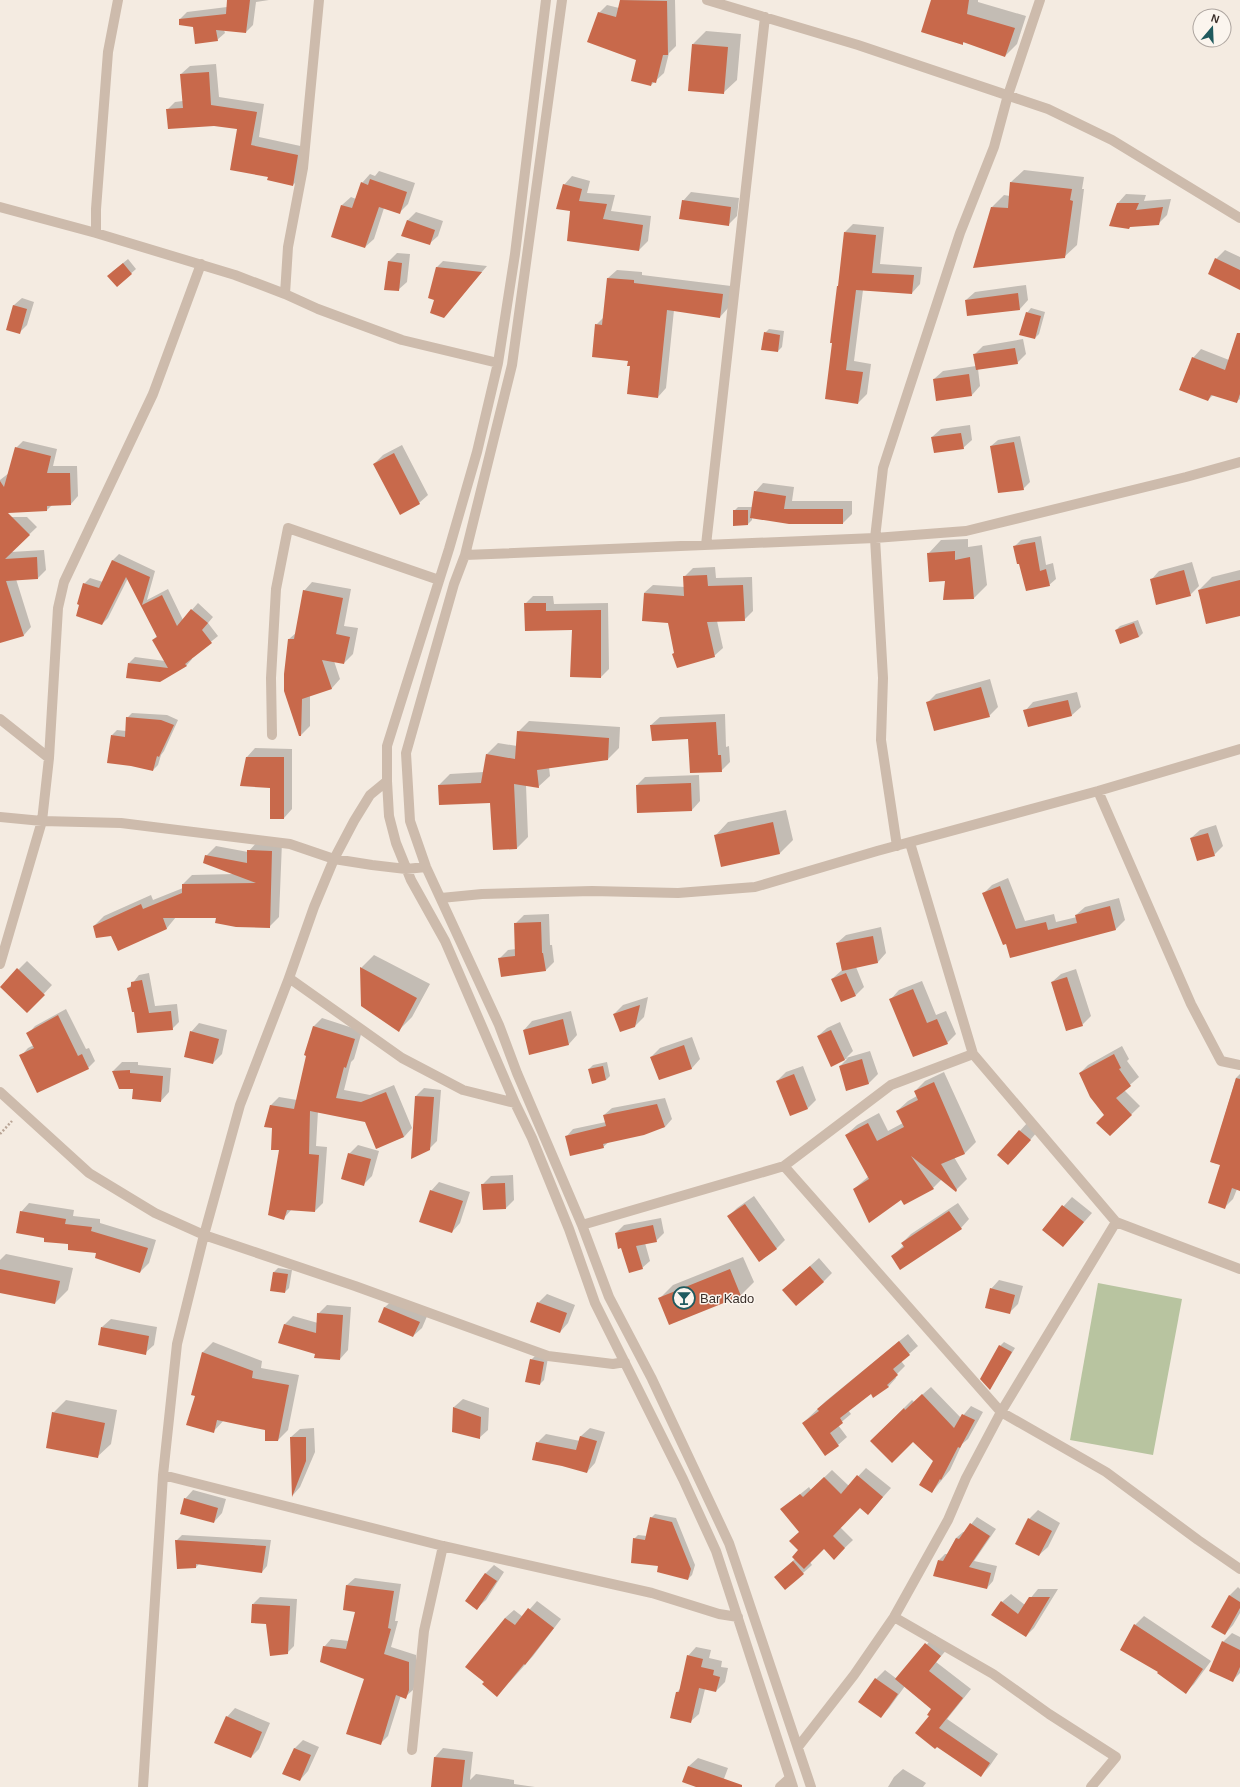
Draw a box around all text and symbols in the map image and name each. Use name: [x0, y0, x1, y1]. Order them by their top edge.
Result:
north arrow: [1192, 8, 1232, 48]
text: N: [1210, 12, 1221, 26]
bar icon: Bar Kado: [671, 1285, 697, 1311]
place label: Bar Kado: [700, 1291, 754, 1306]

